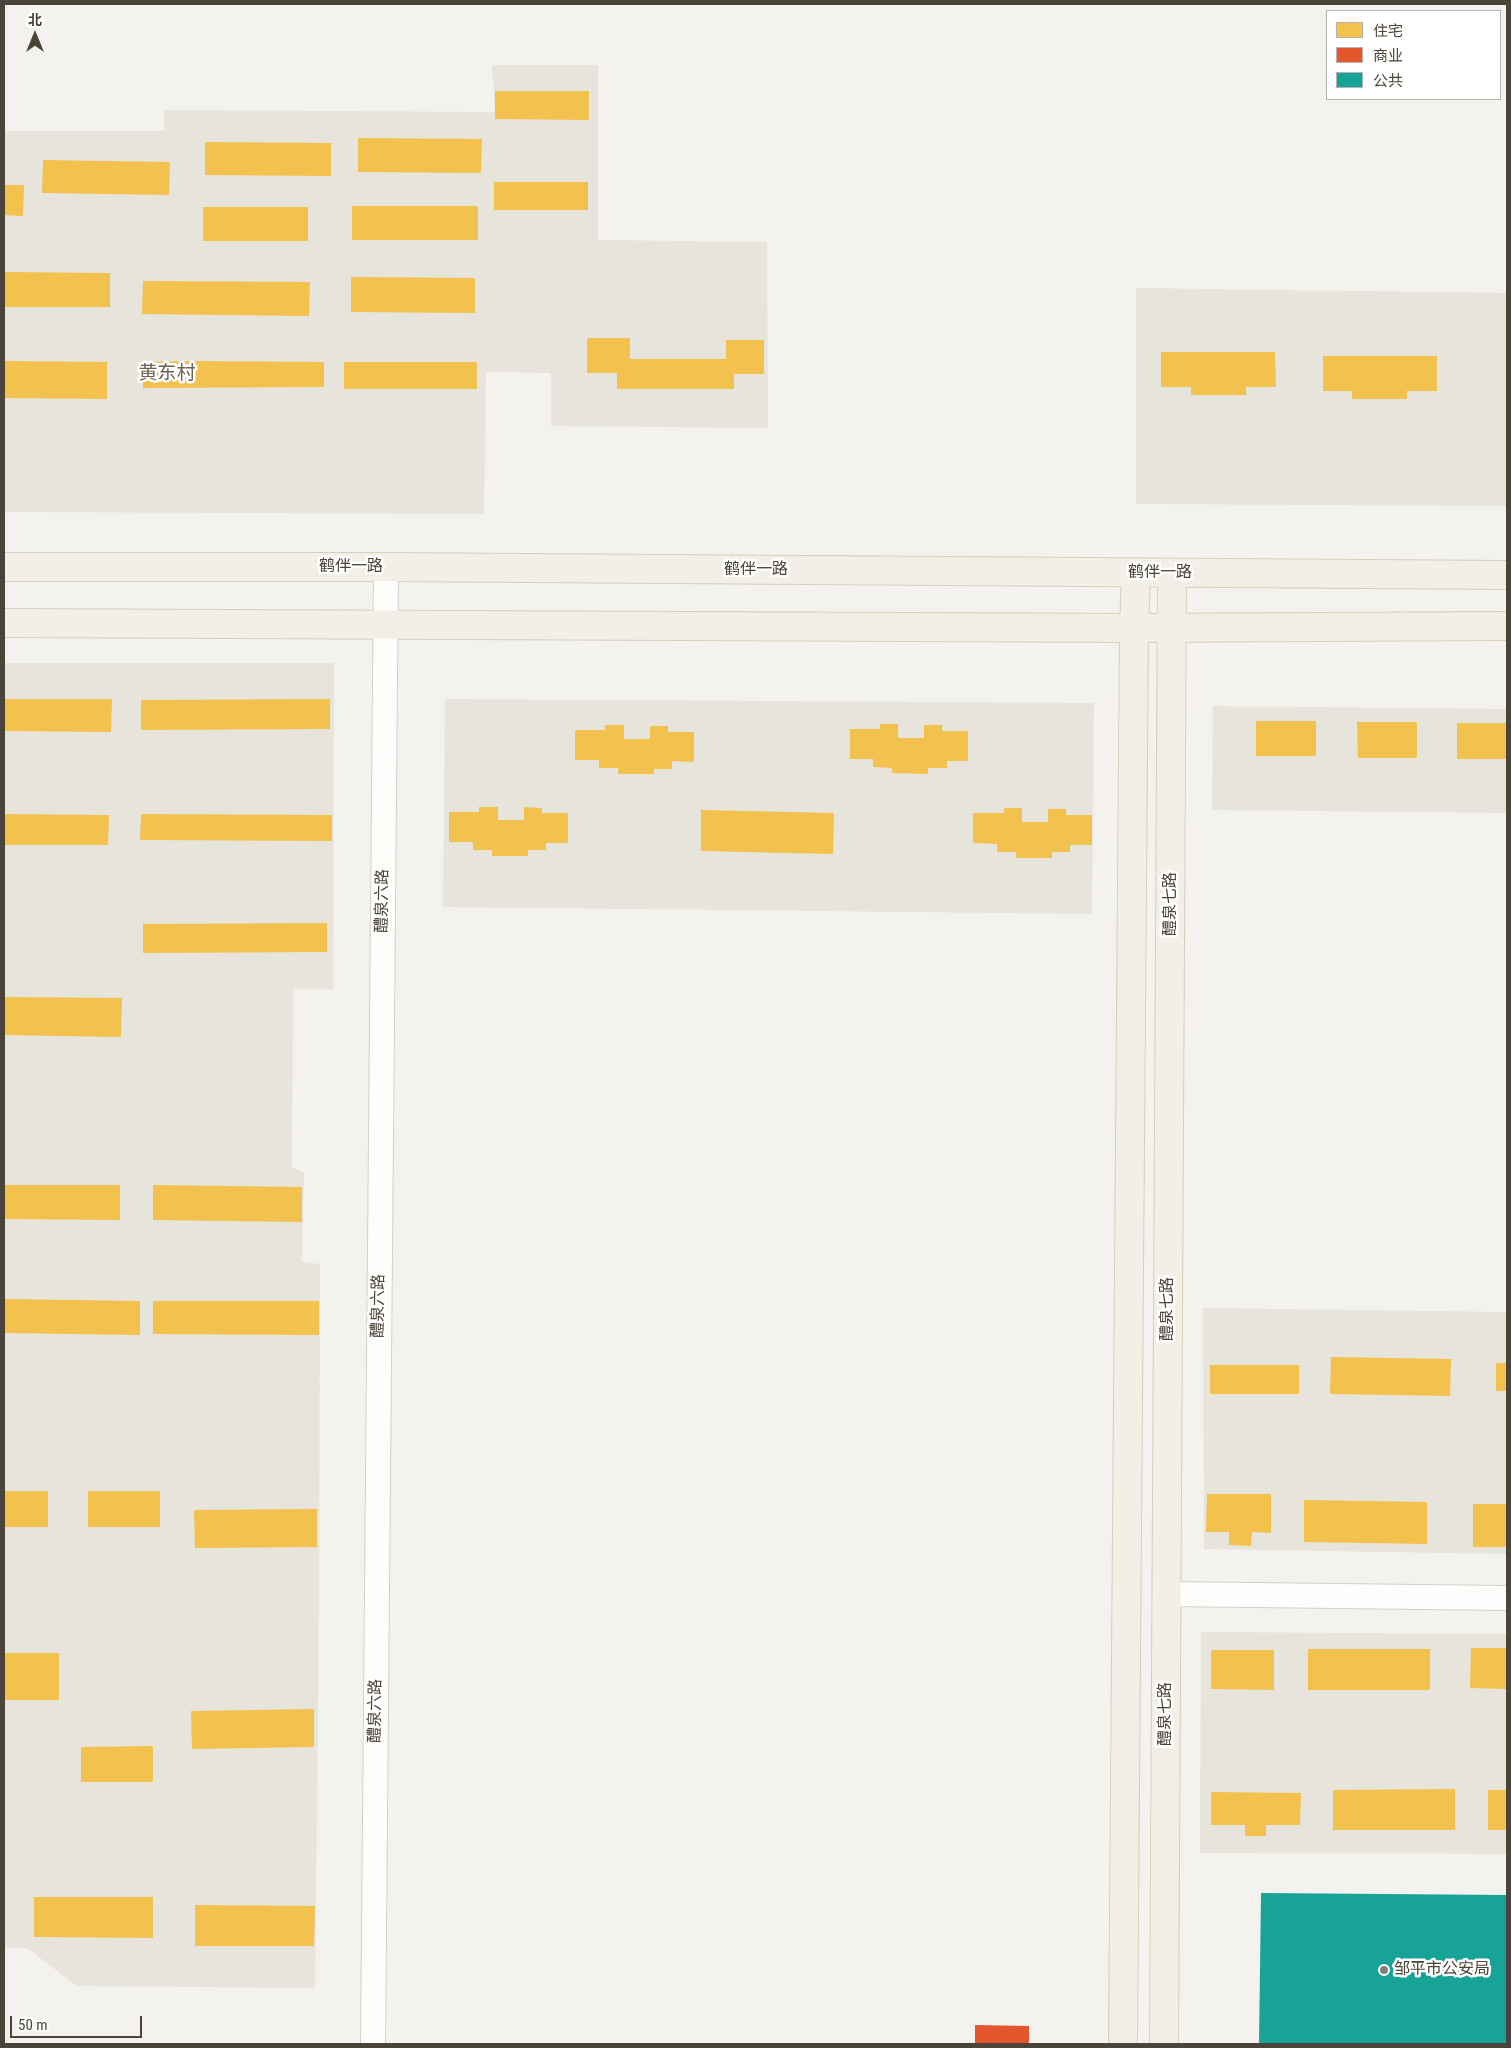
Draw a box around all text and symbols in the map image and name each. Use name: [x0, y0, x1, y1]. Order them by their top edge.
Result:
north arrow: [10, 10, 60, 60]
legend: [1326, 10, 1501, 100]
text: 北: [28, 12, 42, 28]
text: 住宅: [1373, 22, 1403, 40]
text: 商业: [1373, 47, 1403, 65]
text: 公共: [1373, 72, 1403, 90]
district label: 黄东村: [139, 363, 195, 385]
street label: 鹤伴一路: [319, 557, 383, 577]
street label: 鹤伴一路: [724, 560, 788, 580]
street label: 鹤伴一路: [1128, 563, 1192, 583]
street label: 醴泉六路: [373, 869, 393, 933]
street label: 醴泉七路: [1161, 872, 1181, 936]
street label: 醴泉六路: [369, 1274, 389, 1338]
street label: 醴泉七路: [1158, 1277, 1178, 1341]
street label: 醴泉六路: [366, 1679, 386, 1743]
street label: 醴泉七路: [1156, 1682, 1176, 1746]
place label: 邹平市公安局: [1394, 1960, 1490, 1980]
marker: 邹平市公安局: [1378, 1964, 1390, 1976]
scale bar: [12, 2006, 145, 2038]
text: 50 m: [18, 2016, 48, 2034]

